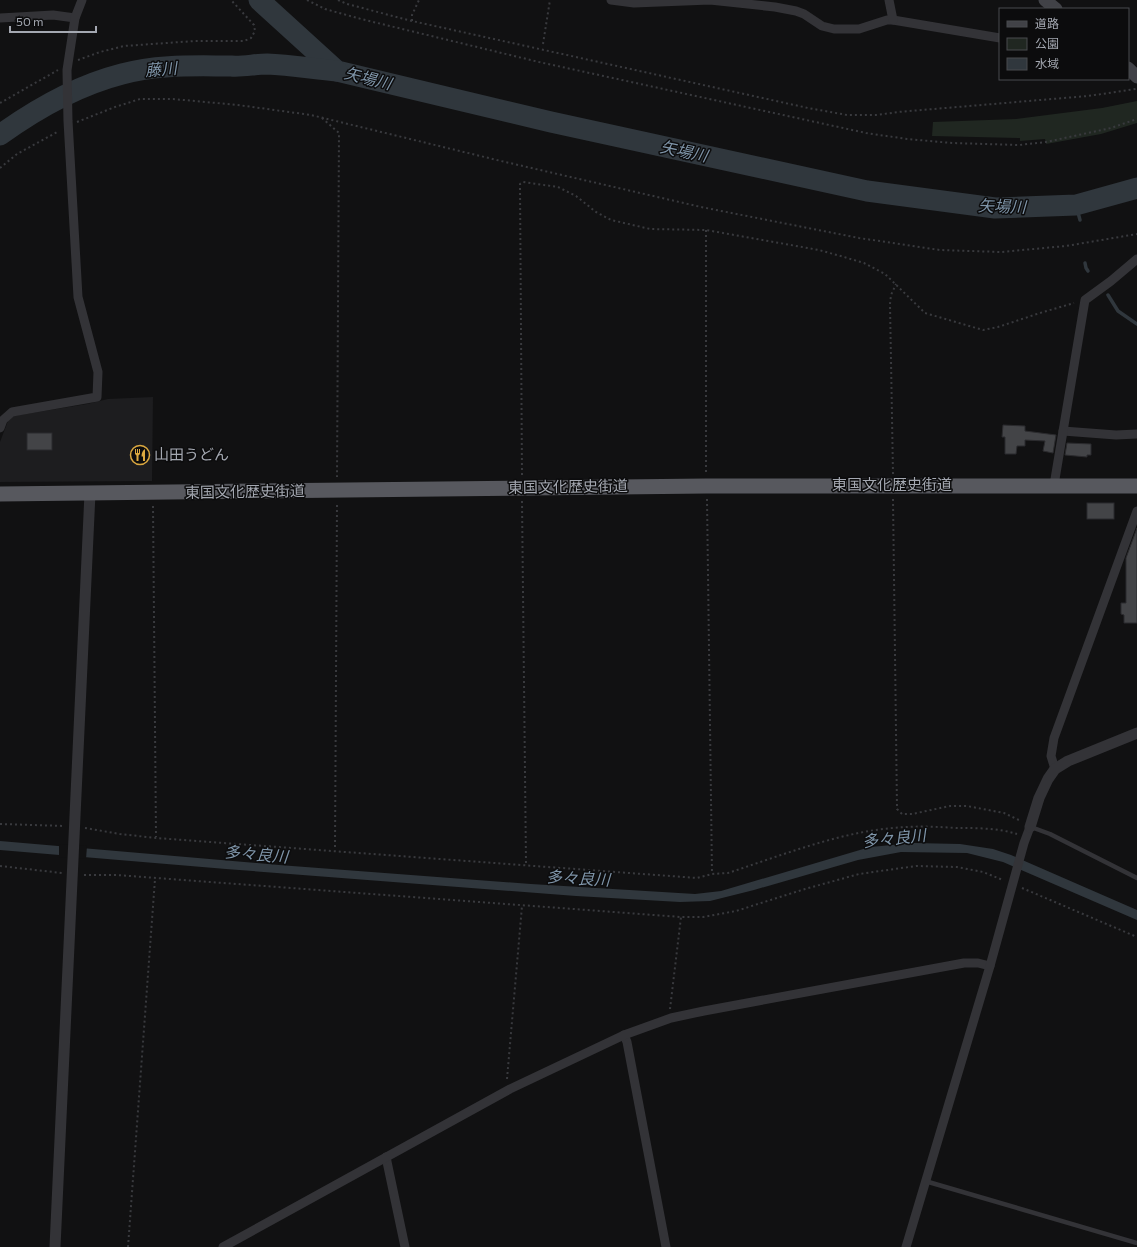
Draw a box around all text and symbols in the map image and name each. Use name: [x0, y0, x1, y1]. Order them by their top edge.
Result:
scale bar: [10, 8, 96, 34]
legend: [999, 8, 1129, 80]
text: 50 m: [16, 14, 44, 28]
text: 道路: [1035, 16, 1059, 30]
text: 公園: [1035, 36, 1059, 50]
text: 水域: [1035, 56, 1059, 70]
water label: 藤川: [144, 57, 180, 79]
water label: 矢場川: [343, 62, 396, 93]
water label: 矢場川: [659, 136, 712, 165]
water label: 矢場川: [978, 195, 1028, 216]
restaurant icon: 山田うどん: [129, 444, 151, 466]
place label: 山田うどん: [154, 445, 229, 463]
street label: 東国文化歴史街道: [832, 475, 952, 493]
street label: 東国文化歴史街道: [508, 476, 628, 496]
street label: 東国文化歴史街道: [185, 481, 305, 501]
water label: 多々良川: [861, 825, 929, 850]
water label: 多々良川: [223, 841, 291, 866]
water label: 多々良川: [546, 866, 612, 889]

